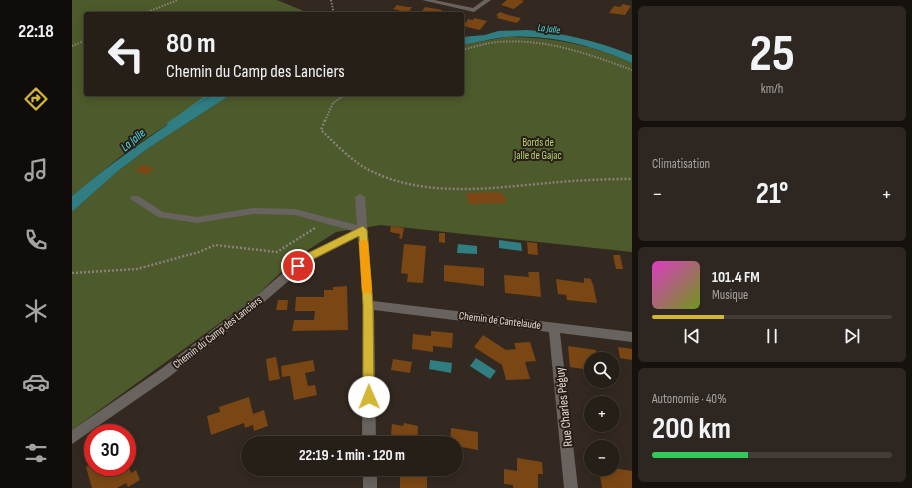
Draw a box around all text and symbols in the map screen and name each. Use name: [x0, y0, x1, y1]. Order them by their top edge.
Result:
text: 22:18: [18, 21, 54, 42]
water label: La Jalle: [537, 22, 561, 36]
text: 25: [749, 23, 795, 86]
text: 80 m: [166, 27, 215, 60]
icon: left: [100, 28, 152, 80]
text: Chemin du Camp des Lanciers: [166, 61, 345, 82]
text: km/h: [761, 81, 783, 97]
icon: directions: [22, 85, 50, 113]
water label: La Jalle: [118, 126, 149, 155]
park label: Bords de Jalle de Gajac: [513, 136, 562, 162]
icon: music: [22, 156, 50, 184]
text: Climatisation: [652, 156, 710, 172]
text: 21°: [756, 176, 788, 212]
text: −: [652, 181, 663, 208]
text: +: [881, 181, 892, 208]
icon: phone: [22, 226, 50, 254]
pin: [281, 249, 315, 283]
icon: arrive: [287, 255, 309, 277]
text: 101.4 FM: [712, 268, 760, 287]
text: Musique: [712, 287, 748, 303]
street label: Chemin du Camp des Lanciers: [170, 294, 264, 371]
icon: climate: [22, 297, 50, 325]
street label: Chemin de Cantelaude: [458, 309, 542, 332]
icon: previous: [681, 325, 703, 347]
icon: pause: [761, 325, 783, 347]
icon: next: [841, 325, 863, 347]
map controls: [584, 352, 620, 476]
button: search: [584, 352, 620, 388]
street label: Rue Charles Péguy: [552, 366, 576, 448]
icon: car: [22, 368, 50, 396]
position arrow: [348, 376, 390, 418]
text: Autonomie · 40%: [652, 391, 727, 407]
button: +: [584, 396, 620, 432]
text: 200 km: [652, 411, 731, 447]
speed limit sign: 30: [84, 424, 136, 476]
icon: filters: [22, 439, 50, 467]
button: −: [584, 440, 620, 476]
text: 22:19 · 1 min · 120 m: [299, 446, 405, 465]

